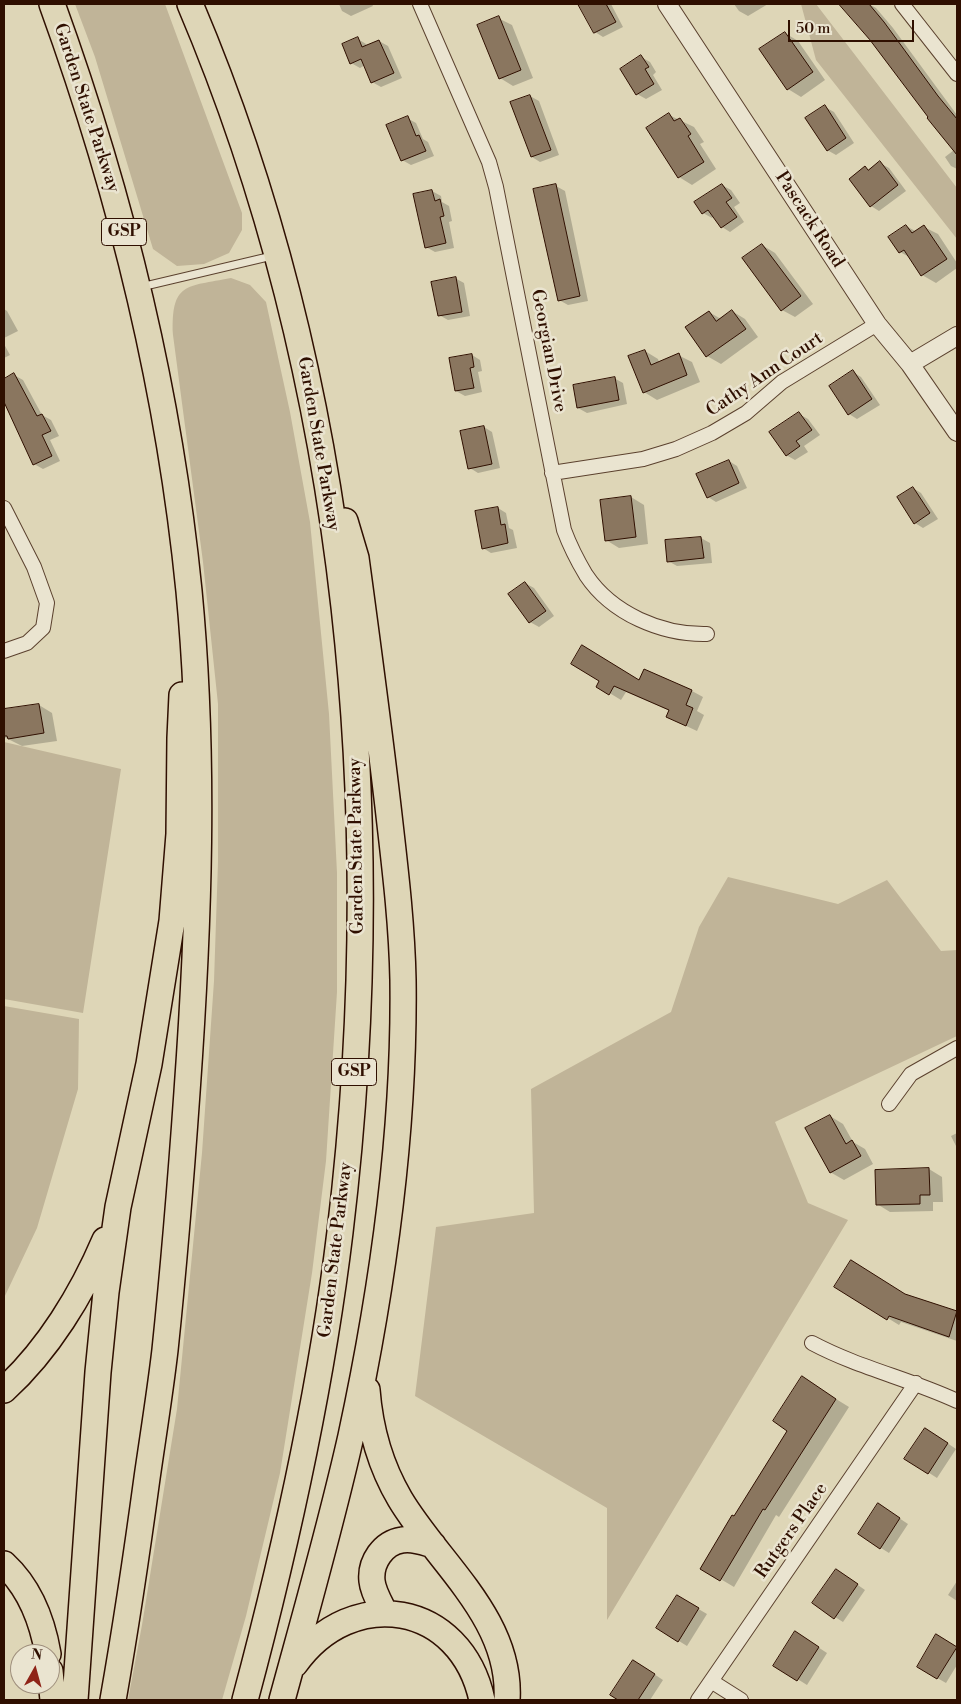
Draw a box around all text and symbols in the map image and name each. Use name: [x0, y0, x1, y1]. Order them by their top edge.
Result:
scale bar: [791, 10, 917, 42]
text: 50 m: [796, 19, 830, 38]
street label: Garden State Parkway: [48, 21, 124, 195]
street label: Pascack Road: [770, 168, 848, 272]
road number: GSP: [102, 218, 146, 246]
street label: Georgian Drive: [525, 288, 571, 414]
street label: Cathy Ann Court: [703, 328, 827, 422]
street label: Garden State Parkway: [292, 355, 344, 533]
street label: Garden State Parkway: [345, 758, 369, 934]
road number: GSP: [332, 1058, 376, 1086]
street label: Garden State Parkway: [315, 1161, 357, 1339]
street label: Rutgers Place: [751, 1479, 833, 1583]
north arrow: [10, 1644, 60, 1694]
text: N: [30, 1645, 43, 1665]

